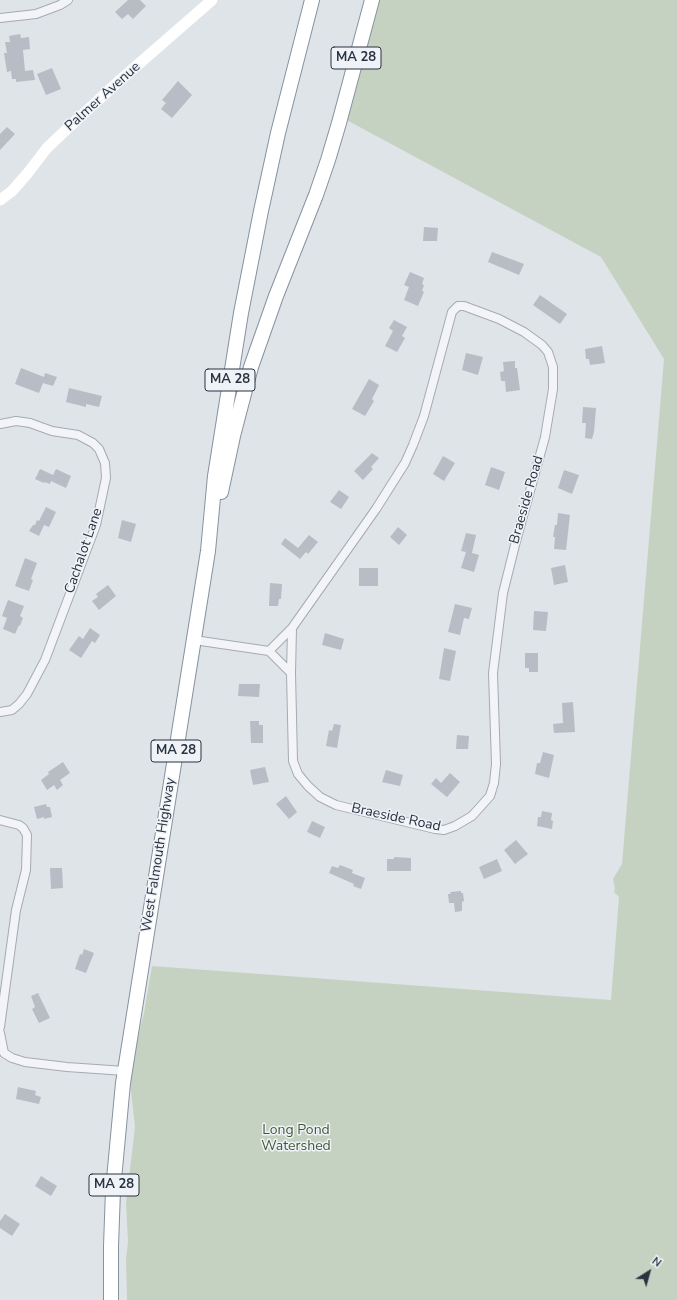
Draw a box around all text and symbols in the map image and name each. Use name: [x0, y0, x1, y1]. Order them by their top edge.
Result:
road number: MA 28: [331, 47, 381, 69]
street label: Palmer Avenue: [62, 59, 144, 135]
road number: MA 28: [205, 369, 255, 391]
street label: Braeside Road: [506, 454, 548, 546]
street label: Cachalot Lane: [62, 506, 106, 596]
road number: MA 28: [151, 740, 201, 762]
street label: West Falmouth Highway: [138, 776, 180, 934]
street label: Braeside Road: [350, 800, 442, 836]
park label: Long Pond Watershed: [261, 1123, 331, 1156]
road number: MA 28: [89, 1174, 139, 1196]
north arrow: [629, 1252, 669, 1292]
text: N: [649, 1254, 664, 1270]

